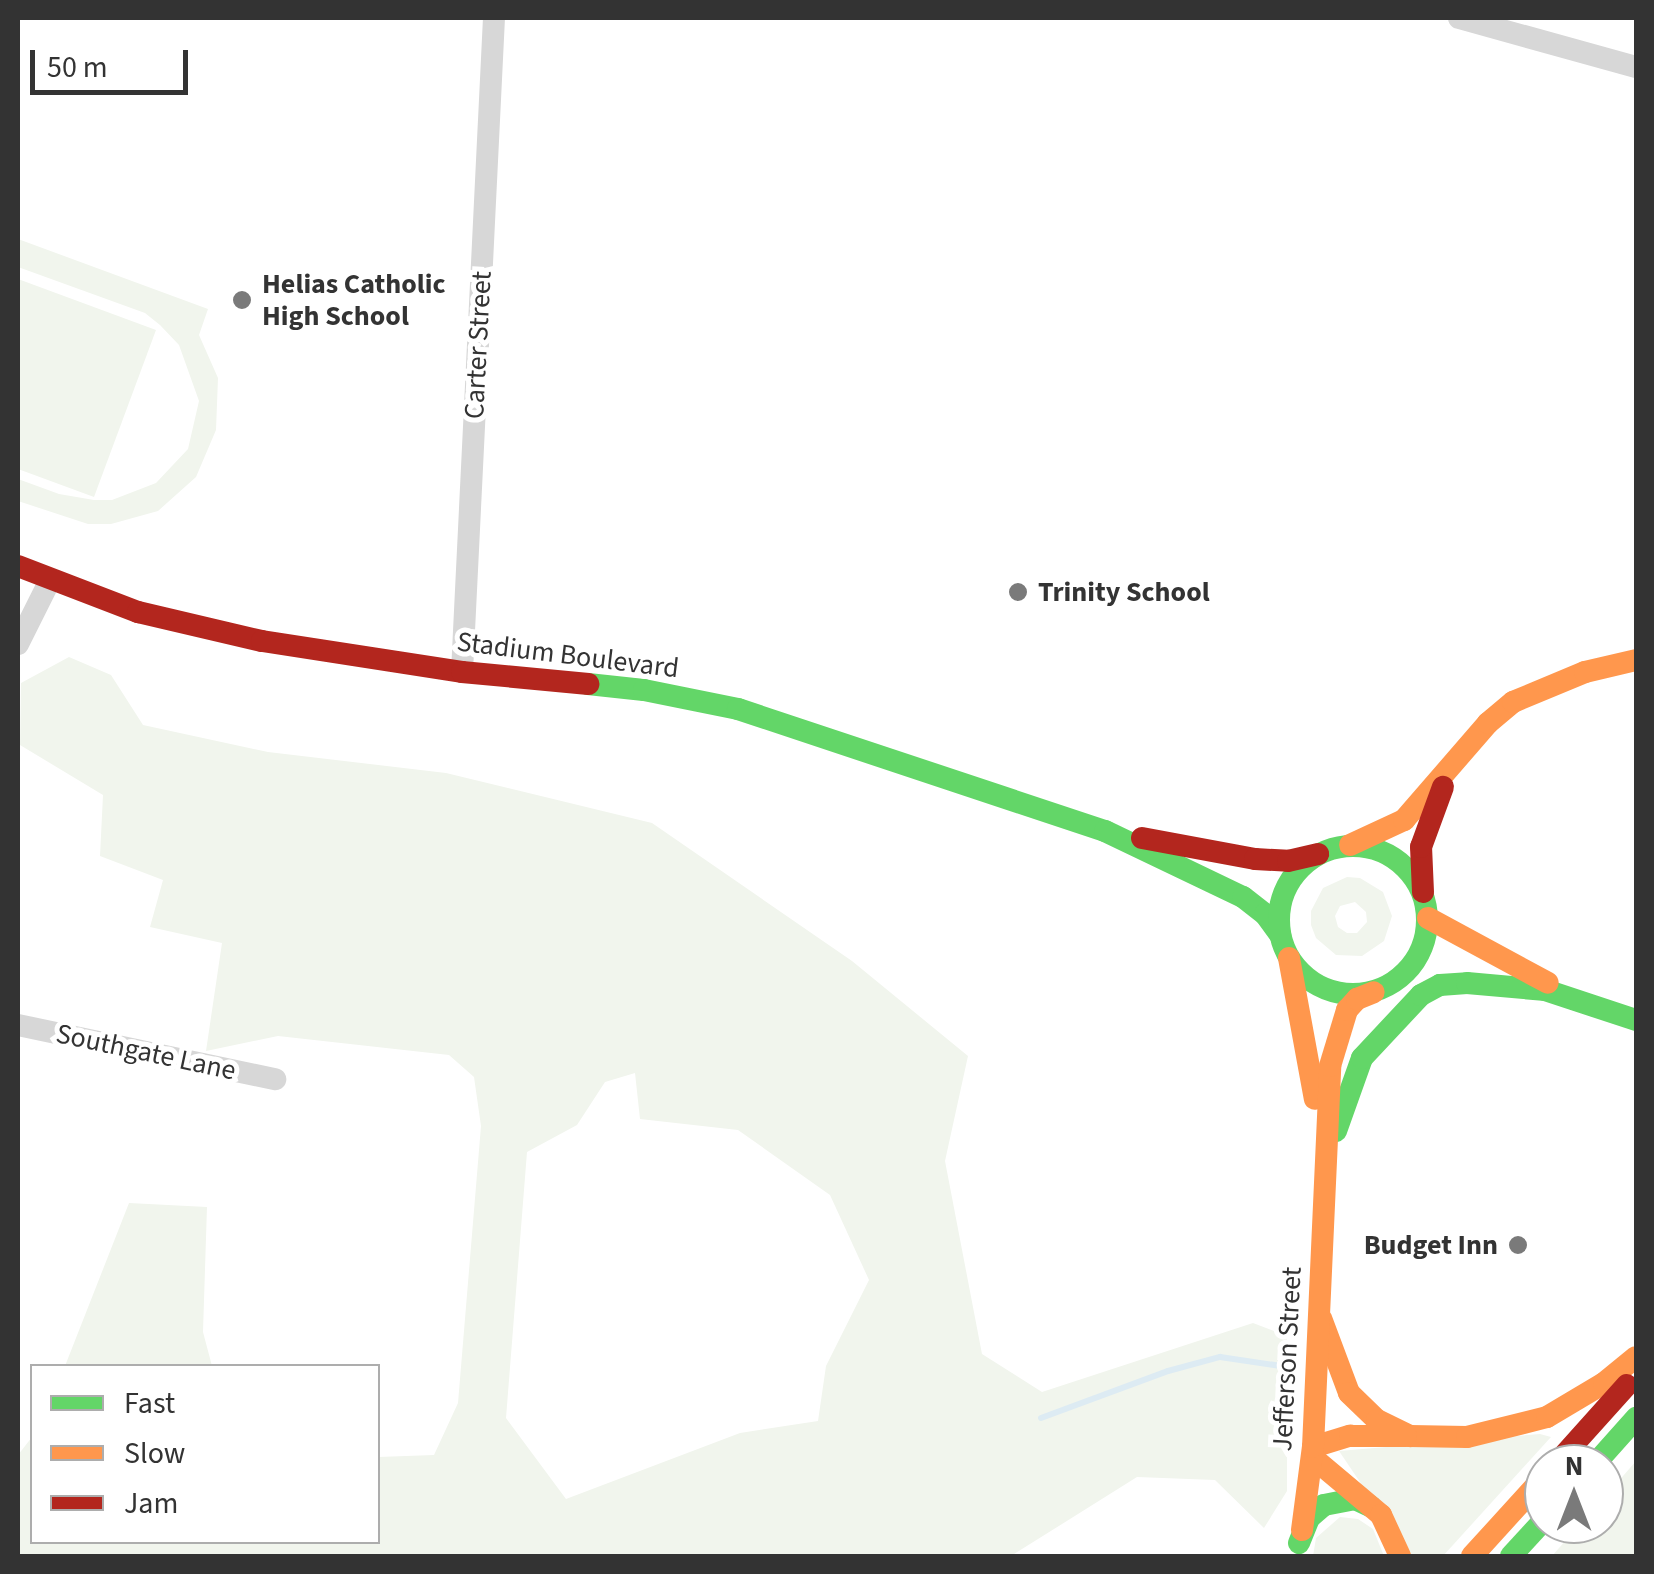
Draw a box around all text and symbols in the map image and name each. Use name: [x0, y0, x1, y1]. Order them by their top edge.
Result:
scale bar: [35, 30, 192, 92]
text: 50 m: [47, 46, 108, 89]
place label: Helias Catholic High School: [262, 267, 446, 333]
street label: Carter Street: [457, 270, 499, 420]
marker: Helias Catholic High School: [231, 289, 253, 311]
place label: Trinity School: [1038, 575, 1210, 609]
marker: Trinity School: [1007, 581, 1029, 603]
street label: Stadium Boulevard: [455, 625, 681, 685]
street label: Southgate Lane: [53, 1017, 239, 1087]
place label: Budget Inn: [1364, 1228, 1498, 1262]
marker: Budget Inn: [1507, 1234, 1529, 1256]
street label: Jefferson Street: [1265, 1266, 1309, 1452]
legend: [30, 1364, 380, 1544]
text: Fast: [124, 1382, 175, 1425]
text: Slow: [124, 1432, 185, 1475]
north arrow: [1524, 1444, 1624, 1544]
text: N: [1565, 1446, 1583, 1486]
text: Jam: [124, 1482, 178, 1525]

